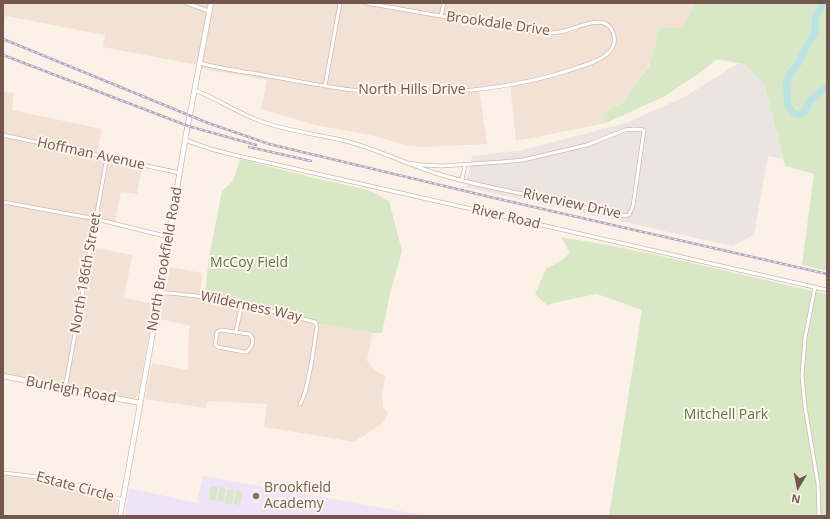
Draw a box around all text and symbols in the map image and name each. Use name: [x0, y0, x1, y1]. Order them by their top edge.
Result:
street label: Brookdale Drive: [445, 8, 551, 40]
street label: North Hills Drive: [358, 82, 466, 98]
street label: Hoffman Avenue: [36, 134, 146, 174]
street label: Riverview Drive: [521, 185, 623, 223]
street label: North Brookfield Road: [144, 186, 186, 332]
street label: River Road: [470, 201, 542, 233]
street label: North 186th Street: [67, 211, 105, 335]
park label: McCoy Field: [210, 255, 288, 271]
street label: Wilderness Way: [199, 288, 303, 326]
street label: Burleigh Road: [24, 373, 118, 407]
park label: Mitchell Park: [684, 407, 768, 423]
north arrow: [778, 467, 818, 507]
street label: Estate Circle: [34, 469, 116, 505]
place label: Brookfield Academy: [264, 480, 331, 512]
marker: Brookfield Academy: [251, 491, 261, 501]
text: N: [790, 491, 802, 507]

